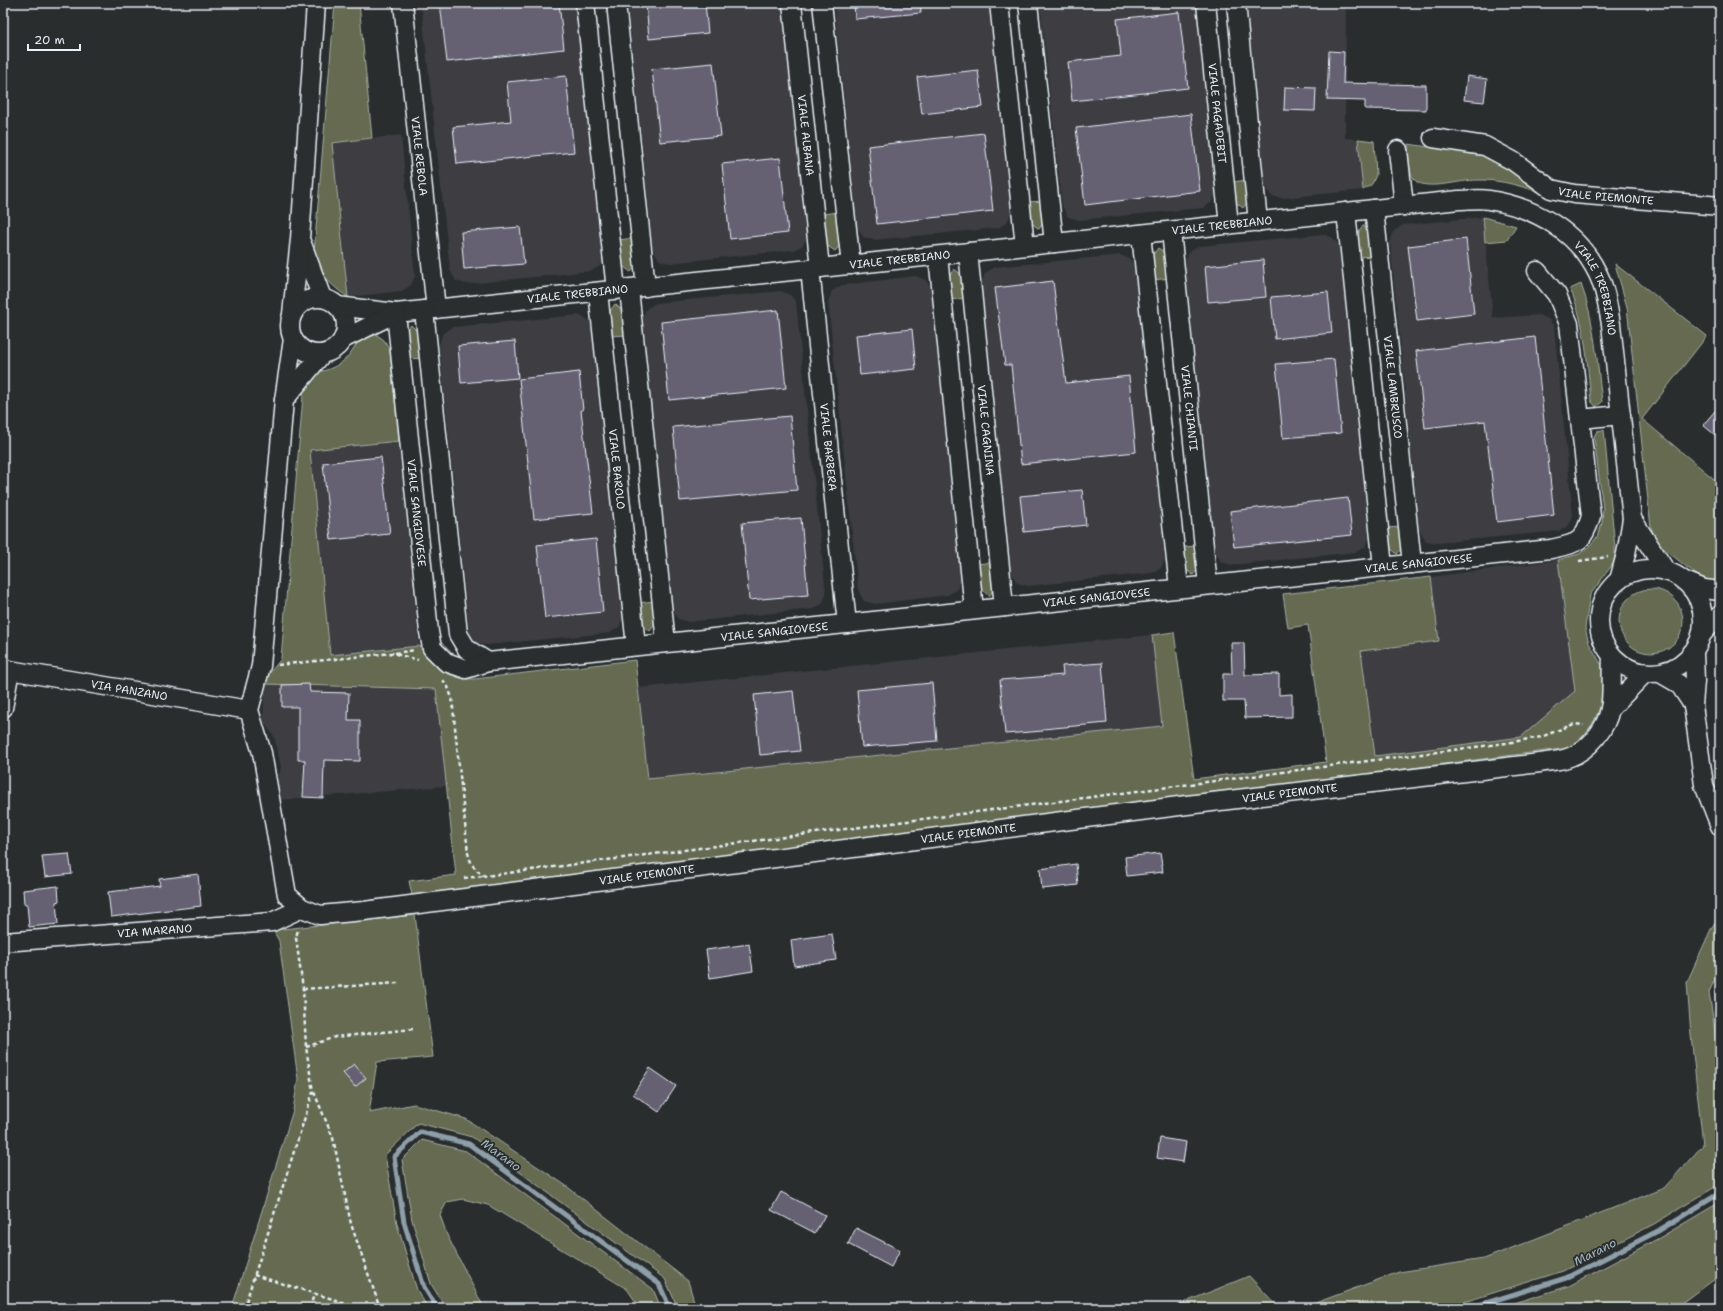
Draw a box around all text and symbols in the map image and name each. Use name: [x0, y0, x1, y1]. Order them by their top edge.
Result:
scale bar: [28, 26, 80, 52]
text: 20 m: [34, 32, 65, 48]
street label: VIALE PAGADEBIT: [1205, 62, 1230, 165]
street label: VIALE ALBANA: [794, 94, 818, 177]
street label: VIALE REBOLA: [408, 116, 431, 197]
street label: VIALE PIEMONTE: [1557, 183, 1654, 208]
street label: VIALE TREBBIANO: [1171, 212, 1273, 238]
street label: VIALE TREBBIANO: [1571, 238, 1620, 336]
street label: VIALE TREBBIANO: [849, 247, 951, 272]
street label: VIALE TREBBIANO: [526, 281, 629, 307]
street label: VIALE LAMBRUSCO: [1380, 335, 1406, 439]
street label: VIALE CHIANTI: [1178, 364, 1201, 452]
street label: VIALE CAGNINA: [974, 384, 998, 476]
street label: VIALE BARBERA: [817, 402, 841, 492]
street label: VIALE BAROLO: [605, 428, 629, 510]
street label: VIALE SANGIOVESE: [404, 458, 430, 568]
street label: VIALE SANGIOVESE: [1364, 550, 1473, 576]
street label: VIALE SANGIOVESE: [1042, 584, 1151, 610]
street label: VIALE SANGIOVESE: [720, 618, 829, 645]
street label: VIA PANZANO: [90, 676, 169, 704]
street label: VIALE PIEMONTE: [1241, 780, 1338, 806]
street label: VIALE PIEMONTE: [920, 820, 1017, 847]
street label: VIALE PIEMONTE: [598, 861, 696, 888]
street label: VIA MARANO: [117, 920, 193, 941]
water label: Marano: [478, 1135, 524, 1175]
water label: Marano: [1571, 1234, 1619, 1270]

